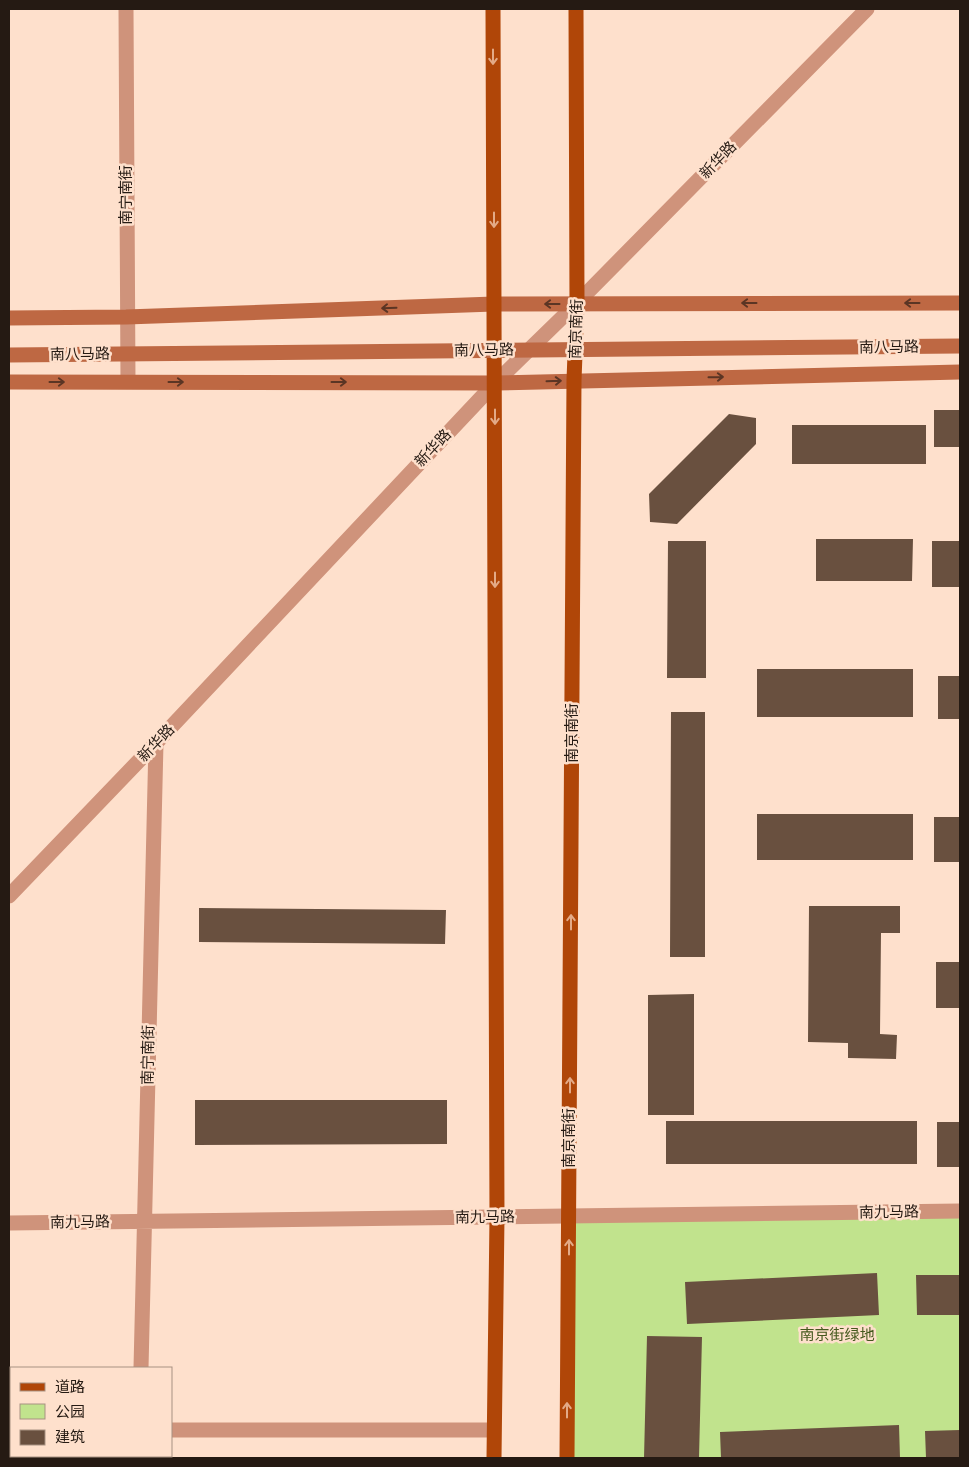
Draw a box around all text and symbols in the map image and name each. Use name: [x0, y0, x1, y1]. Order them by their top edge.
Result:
one-way arrow: [488, 49, 498, 65]
street label: 新华路: [696, 138, 740, 182]
street label: 南宁南街: [117, 165, 135, 225]
one-way arrow: [489, 212, 499, 228]
one-way arrow: [741, 298, 758, 308]
one-way arrow: [904, 298, 920, 308]
one-way arrow: [544, 299, 560, 308]
street label: 南京南街: [566, 299, 586, 359]
one-way arrow: [381, 303, 397, 312]
street label: 南八马路: [859, 337, 919, 357]
street label: 南八马路: [454, 340, 514, 360]
street label: 南八马路: [50, 344, 110, 364]
one-way arrow: [708, 372, 724, 382]
one-way arrow: [546, 376, 562, 386]
one-way arrow: [49, 377, 65, 387]
one-way arrow: [168, 377, 184, 387]
one-way arrow: [330, 377, 347, 387]
one-way arrow: [490, 409, 500, 425]
street label: 新华路: [411, 425, 455, 471]
one-way arrow: [490, 572, 500, 588]
street label: 南京南街: [563, 703, 581, 763]
street label: 新华路: [134, 721, 178, 765]
one-way arrow: [566, 914, 576, 930]
street label: 南宁南街: [138, 1025, 158, 1085]
one-way arrow: [565, 1077, 575, 1093]
street label: 南京南街: [560, 1108, 578, 1168]
street label: 南九马路: [859, 1202, 919, 1222]
street label: 南九马路: [455, 1207, 515, 1227]
street label: 南九马路: [50, 1212, 110, 1232]
one-way arrow: [564, 1239, 574, 1256]
park label: 南京街绿地: [799, 1326, 875, 1344]
legend: [10, 1367, 172, 1457]
text: 道路: [55, 1378, 85, 1396]
one-way arrow: [563, 1402, 572, 1418]
text: 公园: [55, 1403, 85, 1421]
text: 建筑: [55, 1428, 85, 1446]

